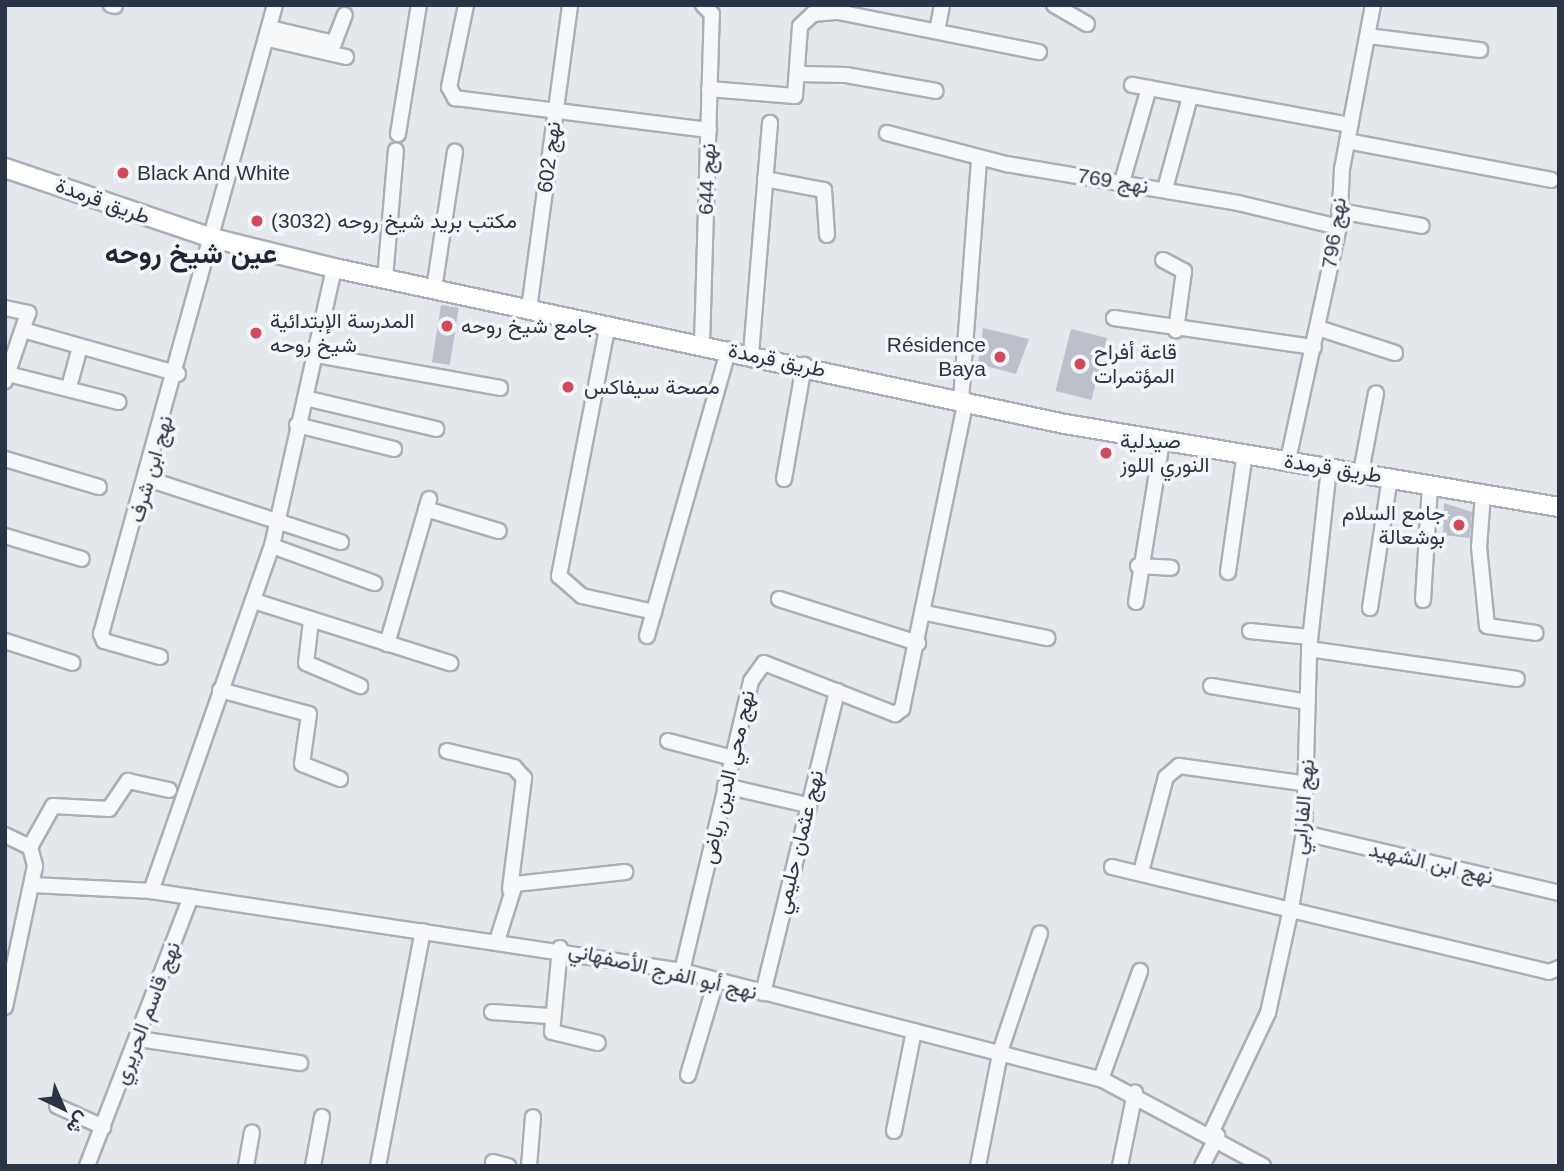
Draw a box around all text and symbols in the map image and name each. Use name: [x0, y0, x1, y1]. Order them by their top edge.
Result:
street label: نهج 602: [532, 120, 566, 194]
street label: نهج 644: [693, 143, 721, 215]
place label: Black And White: [137, 160, 291, 186]
street label: نهج 769: [1076, 163, 1150, 199]
marker: Black And White: [115, 165, 131, 181]
street label: طريق قرمدة: [52, 172, 154, 230]
street label: نهج 796: [1317, 196, 1351, 270]
place label: مكتب بريد شيخ روحه (3032): [271, 208, 517, 234]
marker: مكتب بريد شيخ روحه (3032): [249, 213, 265, 229]
district label: عين شيخ روحه: [105, 237, 277, 271]
place label: المدرسة الإبتدائية شيخ روحه: [270, 308, 414, 358]
place label: جامع شيخ روحه: [461, 313, 597, 339]
marker: جامع شيخ روحه: [439, 318, 455, 334]
marker: المدرسة الإبتدائية شيخ روحه: [248, 325, 264, 341]
place label: Résidence Baya: [887, 332, 986, 382]
street label: طريق قرمدة: [726, 337, 828, 383]
place label: قاعة أفراح المؤتمرات: [1094, 339, 1177, 389]
marker: Résidence Baya: [992, 349, 1008, 365]
marker: قاعة أفراح المؤتمرات: [1072, 356, 1088, 372]
place label: مصحة سيفاكس: [584, 374, 720, 400]
marker: مصحة سيفاكس: [558, 377, 578, 397]
street label: نهج ابن شرف: [124, 413, 178, 525]
place label: صيدلية النوري اللوز: [1120, 428, 1209, 478]
marker: صيدلية النوري اللوز: [1098, 445, 1114, 461]
street label: طريق قرمدة: [1282, 448, 1384, 488]
place label: جامع السلام بوشعالة: [1342, 500, 1445, 550]
marker: جامع السلام بوشعالة: [1451, 517, 1467, 533]
street label: نهج محي الدين رياض: [696, 688, 760, 866]
street label: نهج الفارابي: [1286, 758, 1320, 856]
street label: نهج عثمان حليمي: [769, 768, 829, 916]
street label: نهج ابن الشهيد: [1366, 836, 1496, 890]
street label: نهج أبو الفرج الأصفهاني: [566, 937, 760, 1005]
street label: نهج قاسم الحريري: [108, 938, 186, 1088]
north arrow: [28, 1073, 98, 1143]
text: ش: [62, 1108, 93, 1139]

